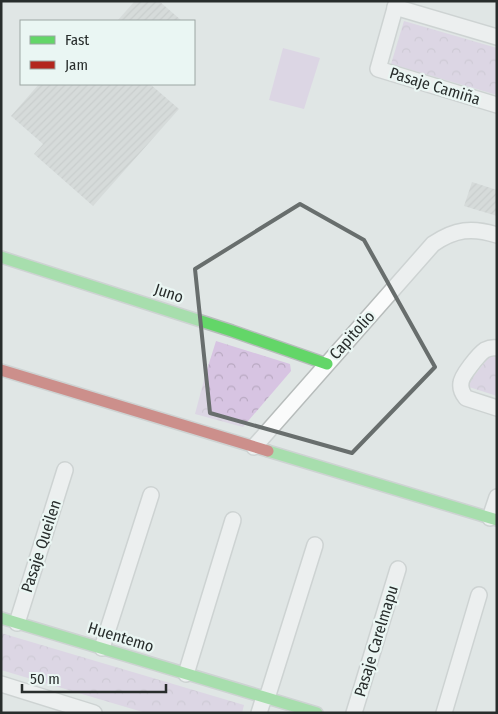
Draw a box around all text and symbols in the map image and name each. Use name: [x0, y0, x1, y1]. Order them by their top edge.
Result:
legend: [20, 20, 195, 85]
text: Fast: [65, 31, 89, 49]
text: Jam: [65, 56, 88, 74]
street label: Pasaje Camiña: [387, 63, 483, 109]
street label: Juno: [152, 279, 186, 307]
street label: Capitolio: [325, 307, 379, 363]
street label: Pasaje Queilen: [17, 497, 65, 595]
street label: Pasaje Carelmapu: [350, 583, 402, 699]
street label: Huentemo: [86, 618, 156, 656]
scale bar: [22, 662, 166, 694]
text: 50 m: [30, 670, 60, 688]

